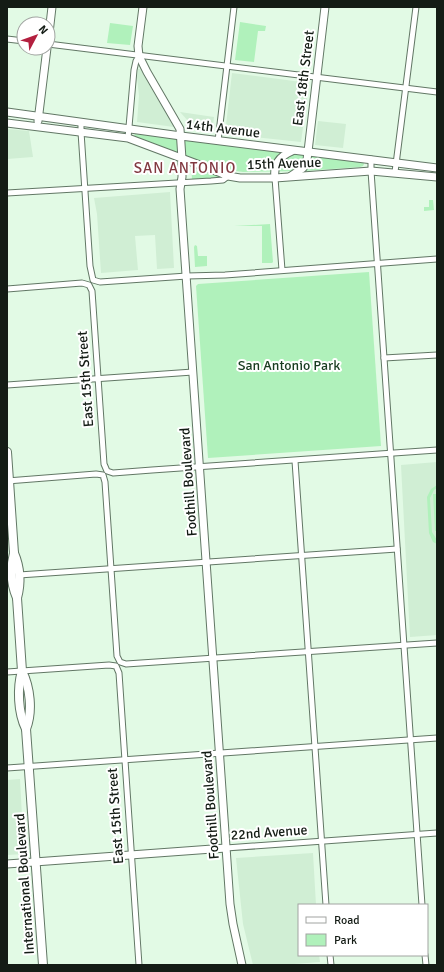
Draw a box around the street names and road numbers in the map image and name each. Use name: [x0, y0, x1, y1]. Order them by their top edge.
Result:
street label: East 18th Street: [289, 29, 318, 127]
street label: 14th Avenue: [185, 116, 261, 141]
street label: 15th Avenue: [246, 154, 322, 173]
street label: East 15th Street: [74, 330, 97, 428]
street label: Foothill Boulevard: [176, 427, 201, 537]
street label: Foothill Boulevard: [198, 750, 223, 860]
street label: East 15th Street: [104, 767, 127, 865]
street label: International Boulevard: [11, 813, 38, 955]
street label: 22nd Avenue: [230, 821, 308, 844]

